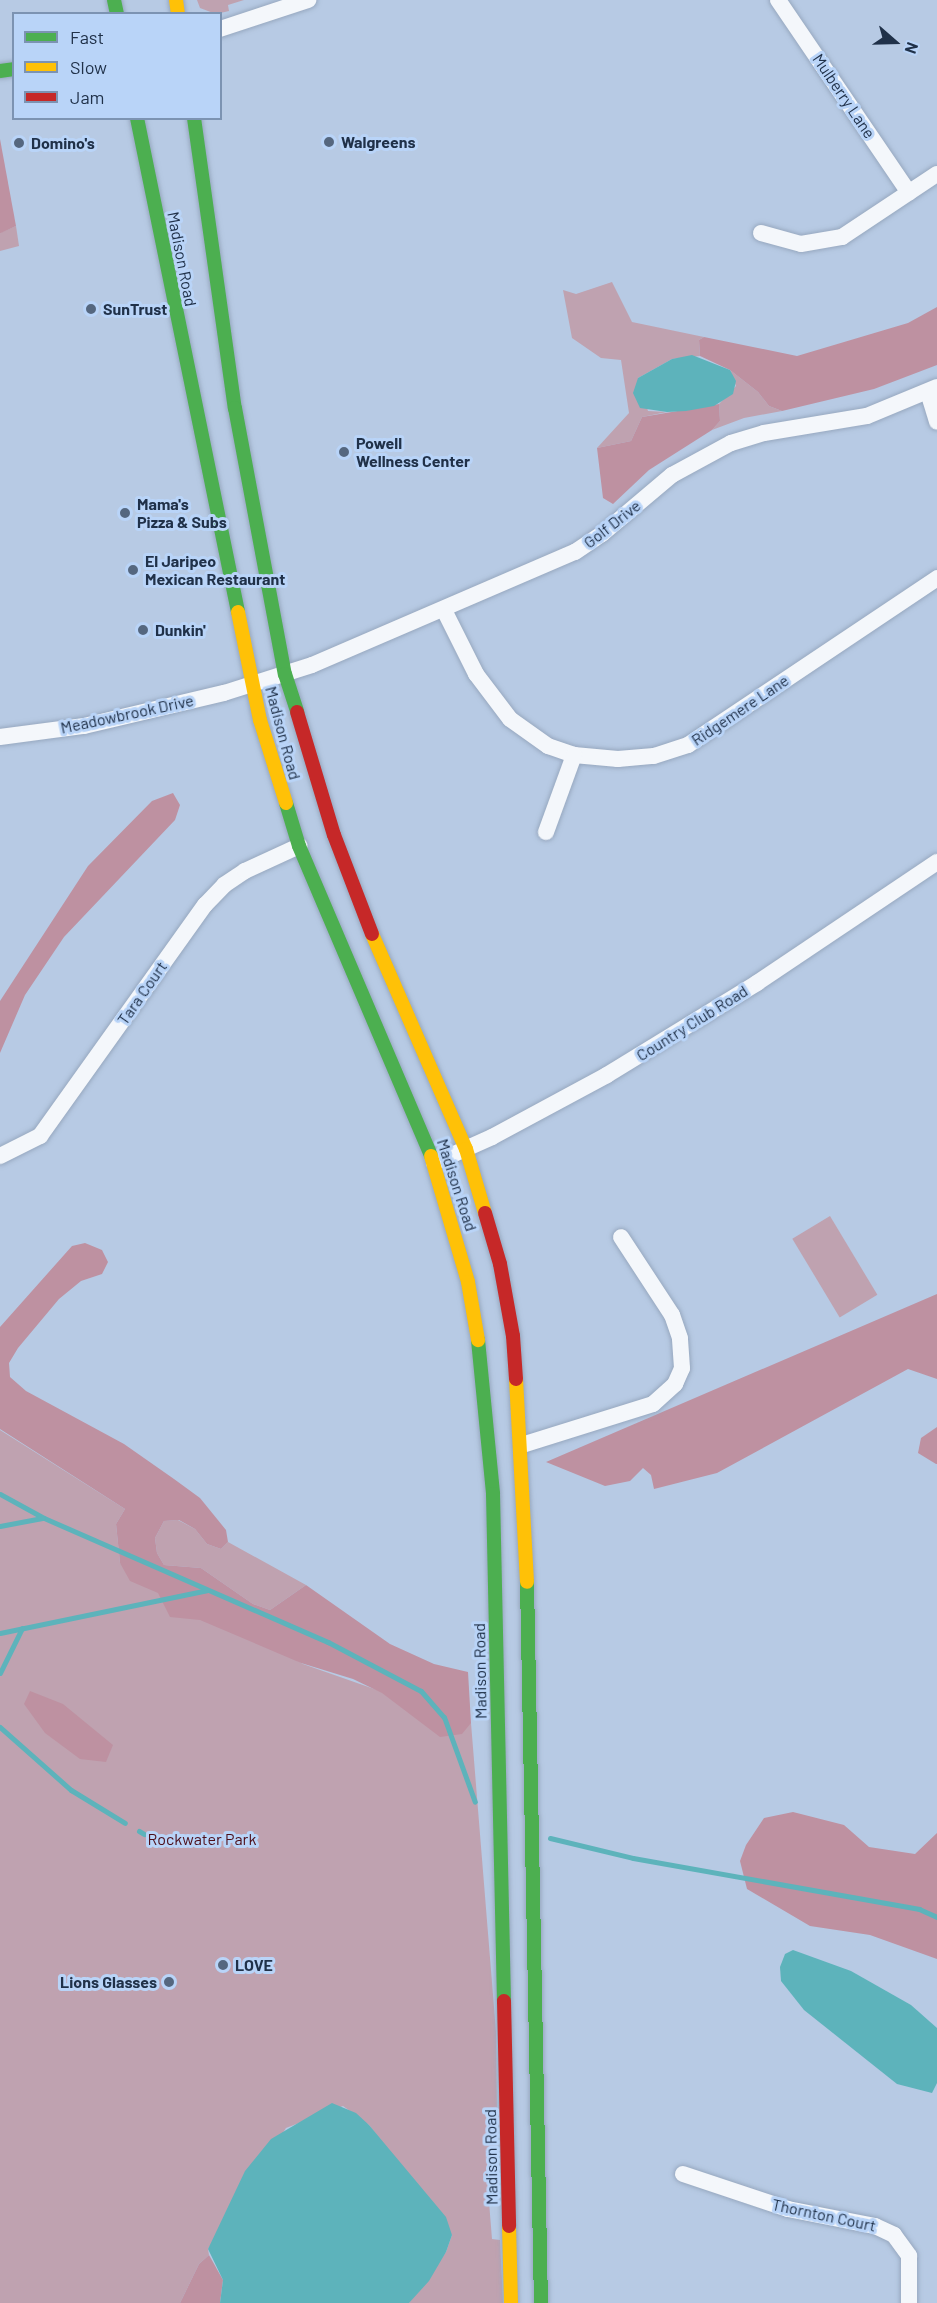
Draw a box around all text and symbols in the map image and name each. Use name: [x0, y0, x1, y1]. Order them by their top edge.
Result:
legend: [12, 12, 222, 120]
north arrow: [865, 12, 925, 72]
text: Fast: [70, 26, 104, 48]
text: N: [902, 40, 923, 57]
street label: Mulberry Lane: [809, 50, 879, 142]
text: Slow: [70, 56, 107, 78]
text: Jam: [70, 86, 104, 108]
place label: Walgreens: [341, 132, 415, 152]
place label: Domino's: [31, 133, 95, 153]
marker: Walgreens: [322, 135, 336, 149]
marker: Domino's: [12, 136, 26, 150]
street label: Madison Road: [163, 210, 201, 308]
place label: SunTrust: [103, 299, 167, 319]
marker: SunTrust: [84, 302, 98, 316]
place label: Powell Wellness Center: [356, 433, 470, 471]
marker: Powell Wellness Center: [337, 445, 351, 459]
place label: Mama's Pizza & Subs: [137, 494, 227, 532]
street label: Golf Drive: [580, 496, 644, 552]
marker: Mama's Pizza & Subs: [118, 506, 132, 520]
place label: El Jaripeo Mexican Restaurant: [145, 551, 285, 589]
marker: El Jaripeo Mexican Restaurant: [126, 563, 140, 577]
place label: Dunkin': [155, 620, 206, 640]
marker: Dunkin': [136, 623, 150, 637]
street label: Ridgemere Lane: [688, 670, 792, 750]
street label: Madison Road: [261, 684, 305, 782]
street label: Meadowbrook Drive: [59, 691, 195, 737]
street label: Tara Court: [113, 958, 171, 1028]
street label: Country Club Road: [633, 981, 751, 1065]
street label: Madison Road: [433, 1136, 481, 1234]
street label: Madison Road: [470, 1623, 490, 1719]
park label: Rockwater Park: [148, 1829, 256, 1849]
place label: LOVE: [235, 1955, 273, 1975]
marker: LOVE: [216, 1958, 230, 1972]
place label: Lions Glasses: [60, 1972, 157, 1992]
marker: Lions Glasses: [162, 1975, 176, 1989]
street label: Madison Road: [481, 2109, 501, 2205]
street label: Thornton Court: [770, 2195, 878, 2235]

